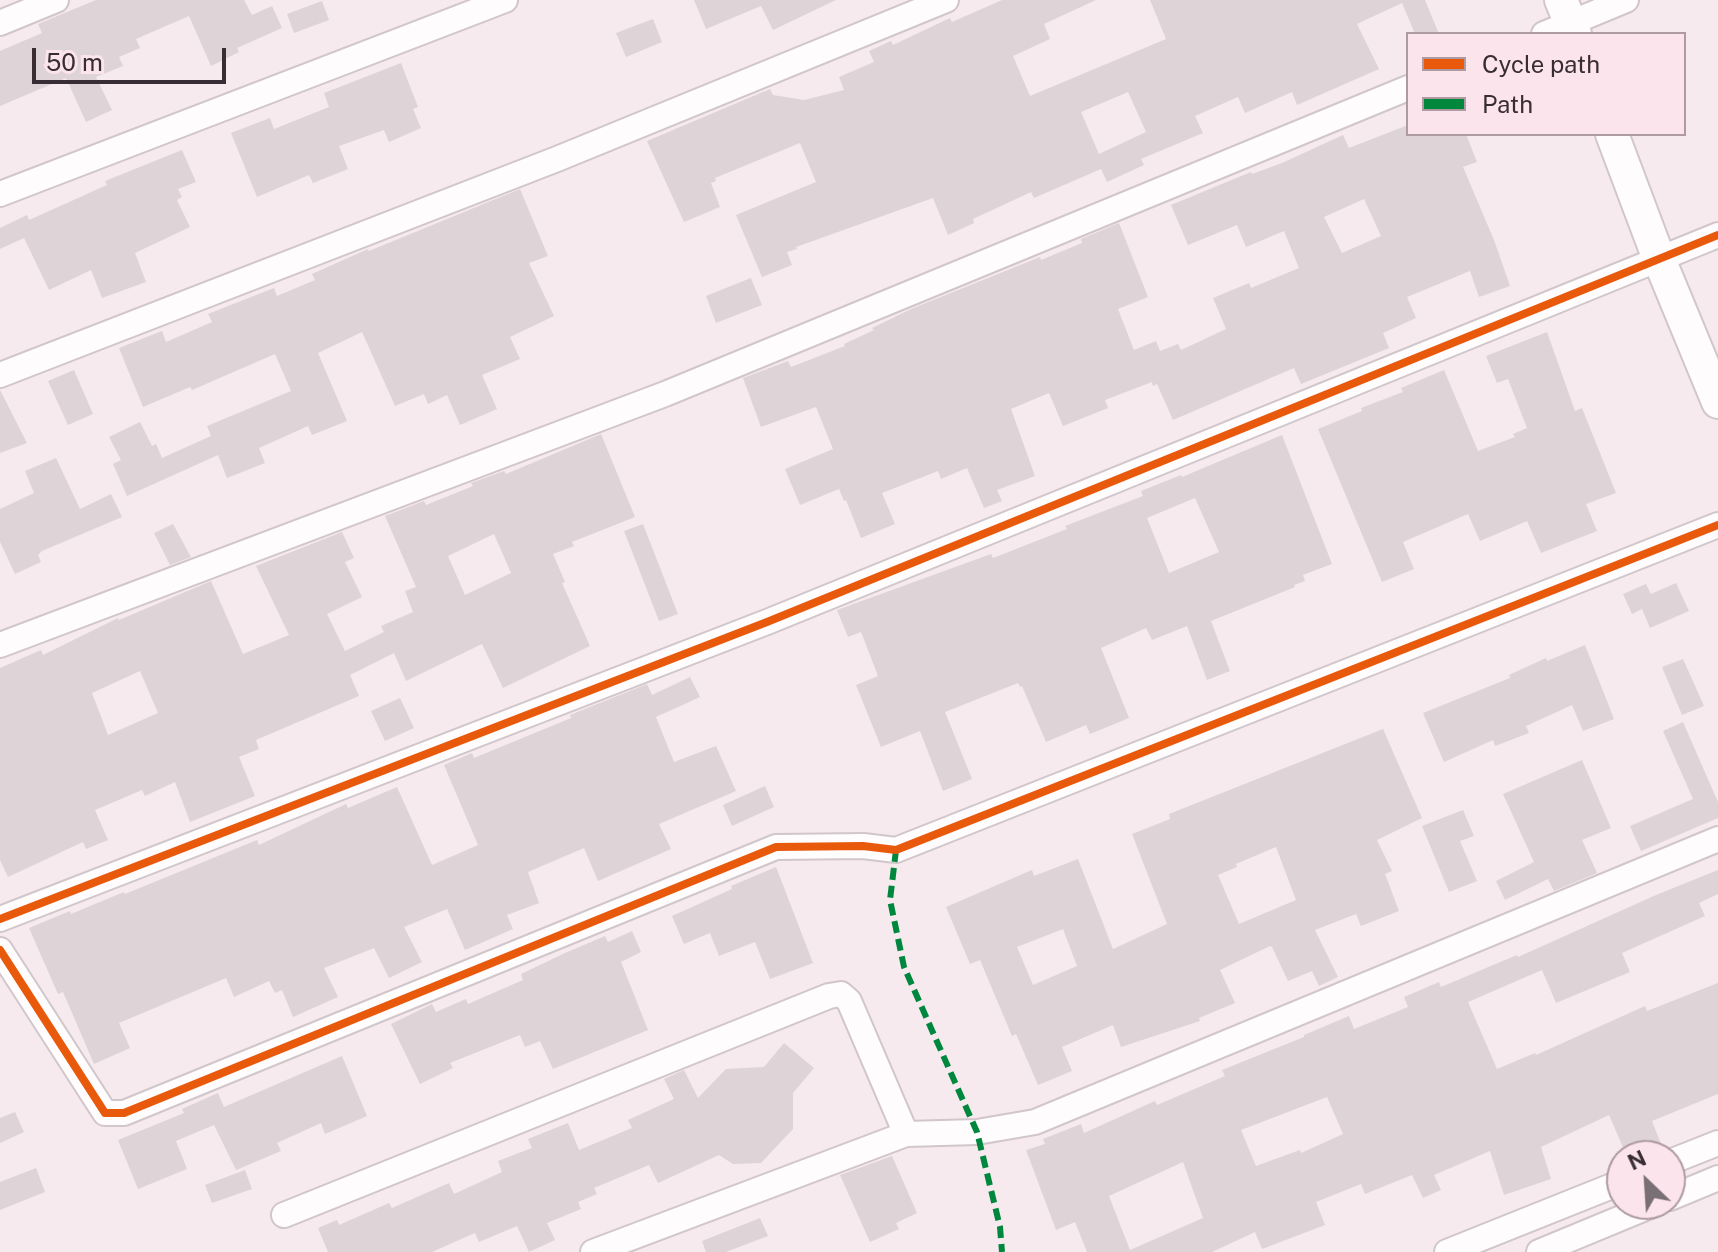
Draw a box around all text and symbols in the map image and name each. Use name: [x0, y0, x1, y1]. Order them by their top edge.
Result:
scale bar: [36, 32, 230, 82]
legend: [1406, 32, 1686, 136]
text: 50 m: [46, 48, 103, 76]
text: Cycle path: [1482, 50, 1600, 78]
text: Path: [1482, 90, 1533, 118]
north arrow: [1606, 1140, 1686, 1220]
text: N: [1623, 1145, 1650, 1175]

